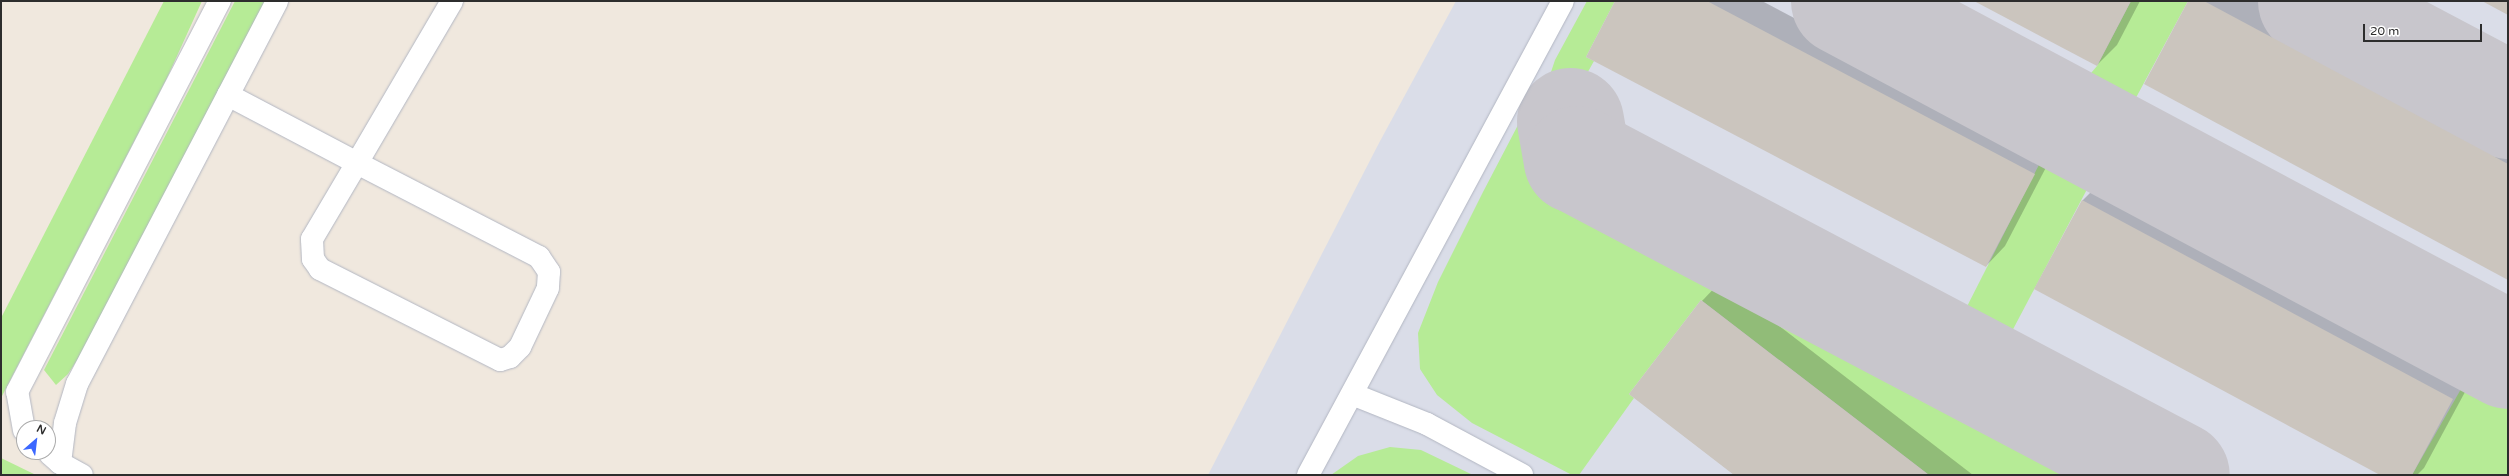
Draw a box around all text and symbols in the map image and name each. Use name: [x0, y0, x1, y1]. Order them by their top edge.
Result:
scale bar: [2365, 16, 2484, 42]
text: 20 m: [2370, 24, 2399, 38]
north arrow: [16, 420, 56, 460]
text: N: [34, 422, 48, 438]

